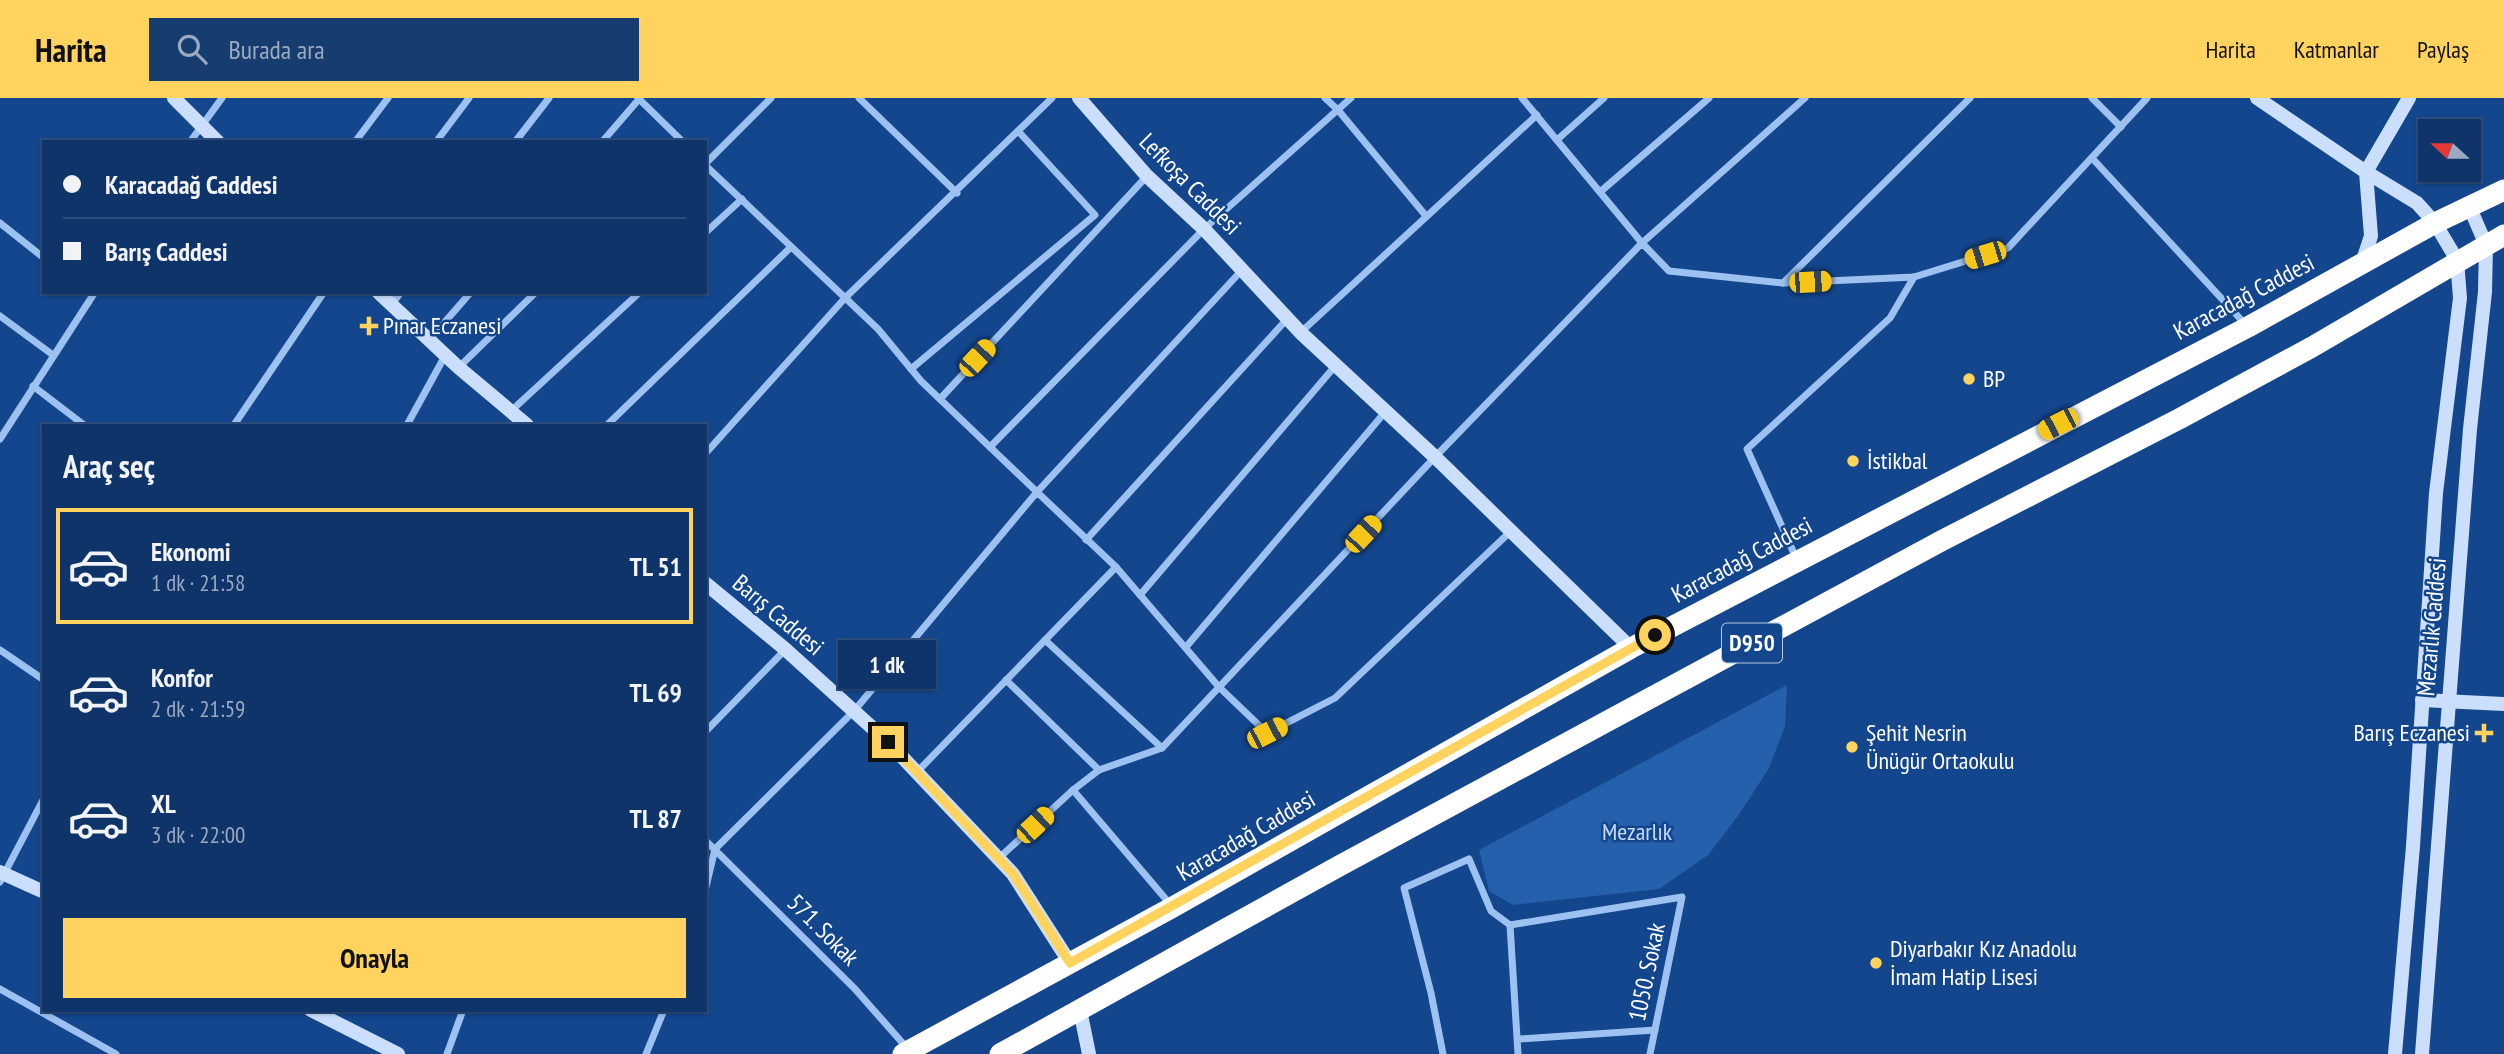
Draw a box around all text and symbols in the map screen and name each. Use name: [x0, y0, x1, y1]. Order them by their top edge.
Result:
search box: [149, 18, 639, 81]
text: Harita: [35, 28, 107, 71]
icon: search: [173, 30, 211, 68]
text: Burada ara: [229, 33, 325, 66]
text: Harita: [2205, 34, 2256, 65]
text: Katmanlar: [2294, 34, 2379, 65]
text: Paylaş: [2417, 34, 2469, 65]
north arrow: [2418, 119, 2482, 182]
map controls: [2418, 119, 2481, 182]
street label: Lefkoşa Caddesi: [1133, 126, 1248, 241]
text: Karacadağ Caddesi: [105, 168, 278, 201]
text: Barış Caddesi: [105, 235, 228, 268]
car: [1962, 239, 2009, 271]
street label: Karacadağ Caddesi: [2168, 246, 2319, 347]
car: [1789, 270, 1832, 294]
place label: Pınar Eczanesi: [383, 310, 501, 341]
marker: Pınar Eczanesi: [361, 318, 377, 334]
car: [955, 335, 1000, 381]
place label: BP: [1983, 363, 2005, 394]
marker: BP: [1961, 371, 1977, 387]
car: [2035, 405, 2082, 443]
text: Araç seç: [63, 445, 155, 487]
place label: İstikbal: [1867, 445, 1928, 476]
marker: İstikbal: [1845, 453, 1861, 469]
street label: Karacadağ Caddesi: [1666, 509, 1817, 610]
car: [1341, 511, 1386, 557]
icon: car: [67, 535, 130, 598]
text: Ekonomi: [151, 535, 231, 568]
text: TL 51: [630, 550, 682, 583]
street label: Mezarlık Caddesi: [2410, 556, 2453, 697]
street label: Barış Caddesi: [726, 567, 830, 662]
text: 1 dk · 21:58: [151, 568, 245, 597]
route start: [1639, 619, 1671, 651]
road number: D950: [1722, 624, 1782, 663]
callout: 1 dk: [839, 640, 937, 690]
text: 1 dk: [869, 650, 905, 679]
icon: car: [67, 661, 130, 724]
text: Konfor: [151, 661, 213, 694]
text: TL 69: [630, 676, 682, 709]
text: 2 dk · 21:59: [151, 694, 245, 723]
car: [1244, 714, 1291, 752]
place label: Şehit Nesrin Ünügür Ortaokulu: [1866, 717, 2015, 776]
place label: Barış Eczanesi: [2354, 717, 2470, 748]
marker: Barış Eczanesi: [2476, 725, 2492, 741]
route end: [872, 726, 904, 758]
marker: Şehit Nesrin Ünügür Ortaokulu: [1844, 739, 1860, 755]
street label: Karacadağ Caddesi: [1171, 783, 1321, 888]
icon: car: [67, 787, 130, 850]
text: XL: [151, 787, 176, 820]
text: TL 87: [630, 802, 682, 835]
car: [1013, 803, 1058, 847]
park label: Mezarlık: [1602, 816, 1673, 847]
text: 3 dk · 22:00: [151, 820, 245, 849]
street label: 571. Sokak: [781, 887, 866, 973]
button: Onayla: [63, 918, 686, 998]
street label: 1050. Sokak: [1621, 919, 1672, 1024]
place label: Diyarbakır Kız Anadolu İmam Hatip Lisesi: [1890, 933, 2077, 992]
marker: Diyarbakır Kız Anadolu İmam Hatip Lisesi: [1868, 955, 1884, 971]

